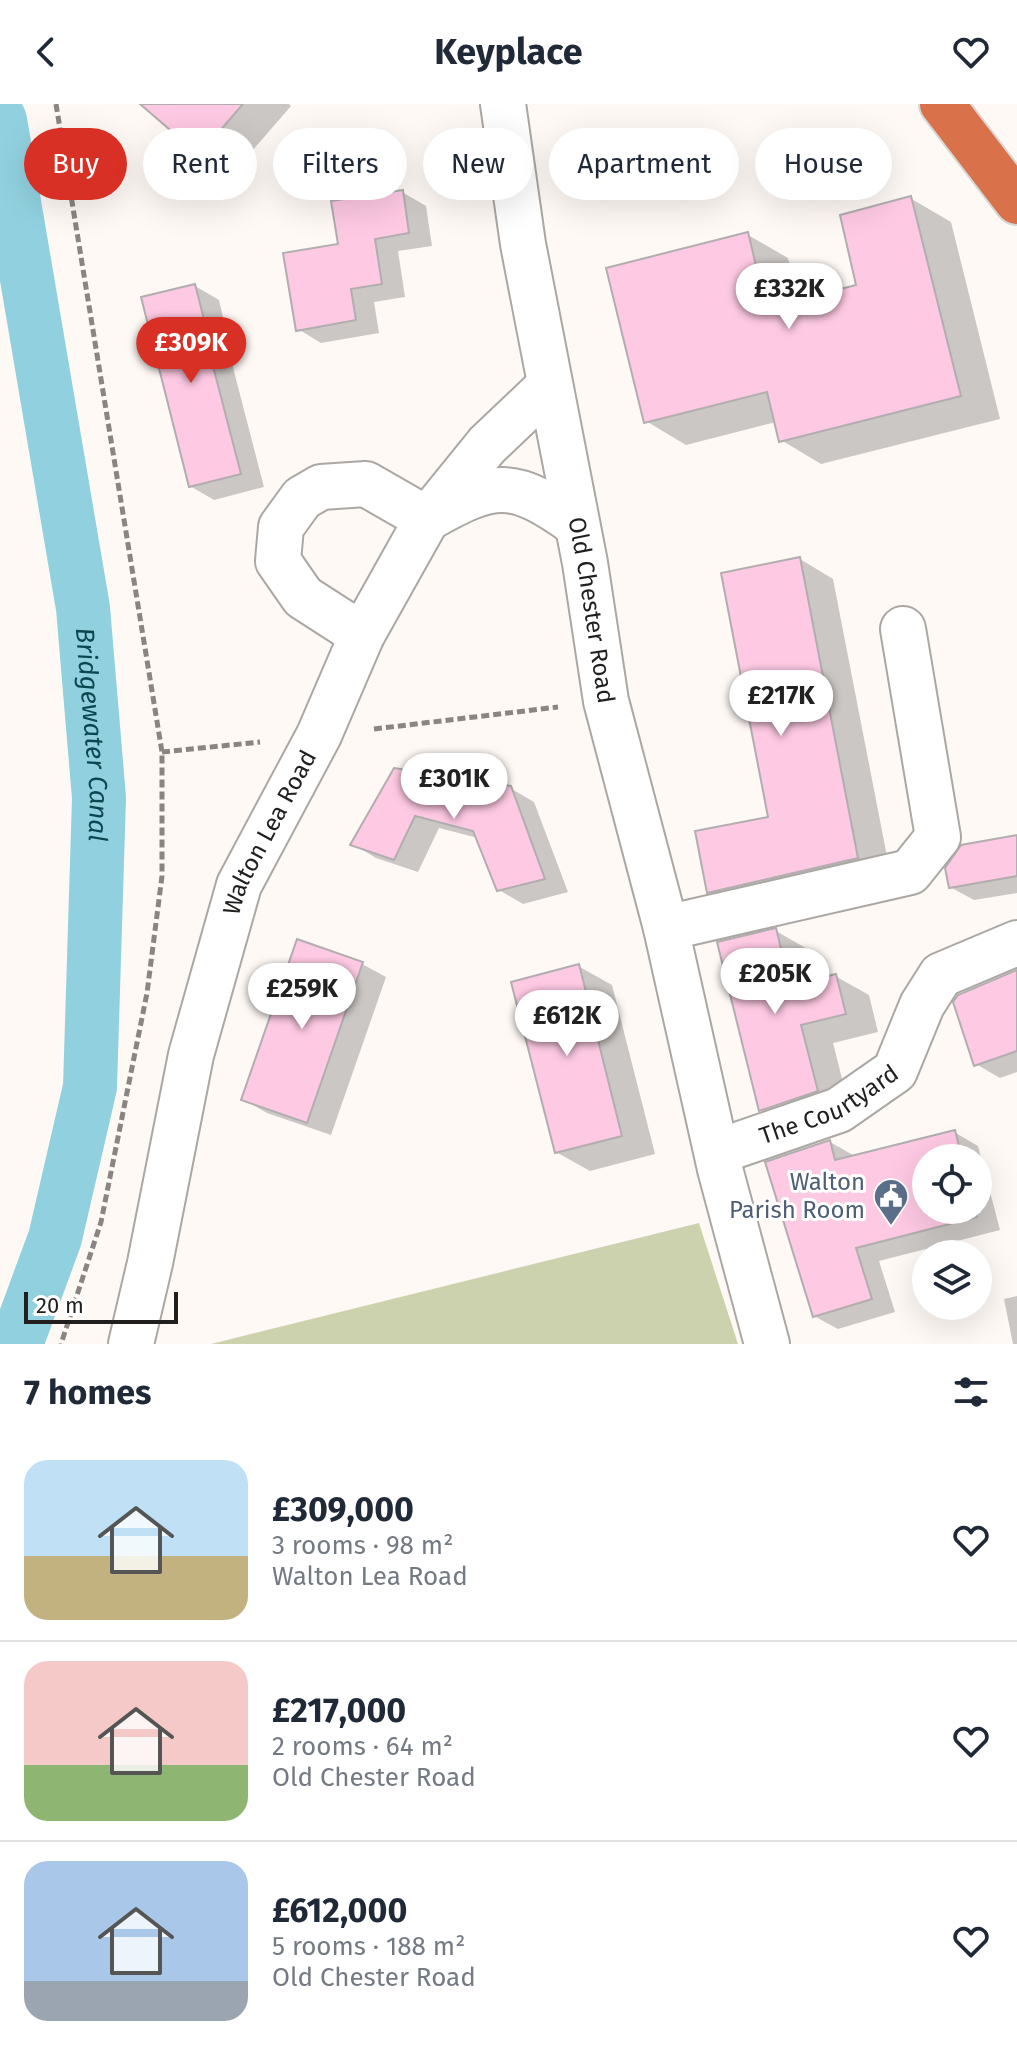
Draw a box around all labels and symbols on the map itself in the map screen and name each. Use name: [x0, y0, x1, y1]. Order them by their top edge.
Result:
pin: £332K: [733, 263, 845, 331]
pin: £309K: [135, 317, 247, 385]
street label: Old Chester Road: [562, 515, 620, 705]
water label: Bridgewater Canal: [69, 626, 115, 842]
pin: £217K: [725, 670, 837, 738]
street label: Walton Lea Road: [217, 746, 322, 918]
pin: £301K: [398, 753, 510, 821]
pin: £205K: [719, 948, 831, 1016]
pin: £259K: [246, 963, 358, 1031]
pin: £612K: [511, 990, 623, 1058]
street label: The Courtyard: [756, 1059, 904, 1150]
place label: Walton Parish Room: [729, 1168, 865, 1224]
public building icon: Walton Parish Room: [872, 1177, 910, 1227]
scale bar: [24, 1288, 178, 1324]

